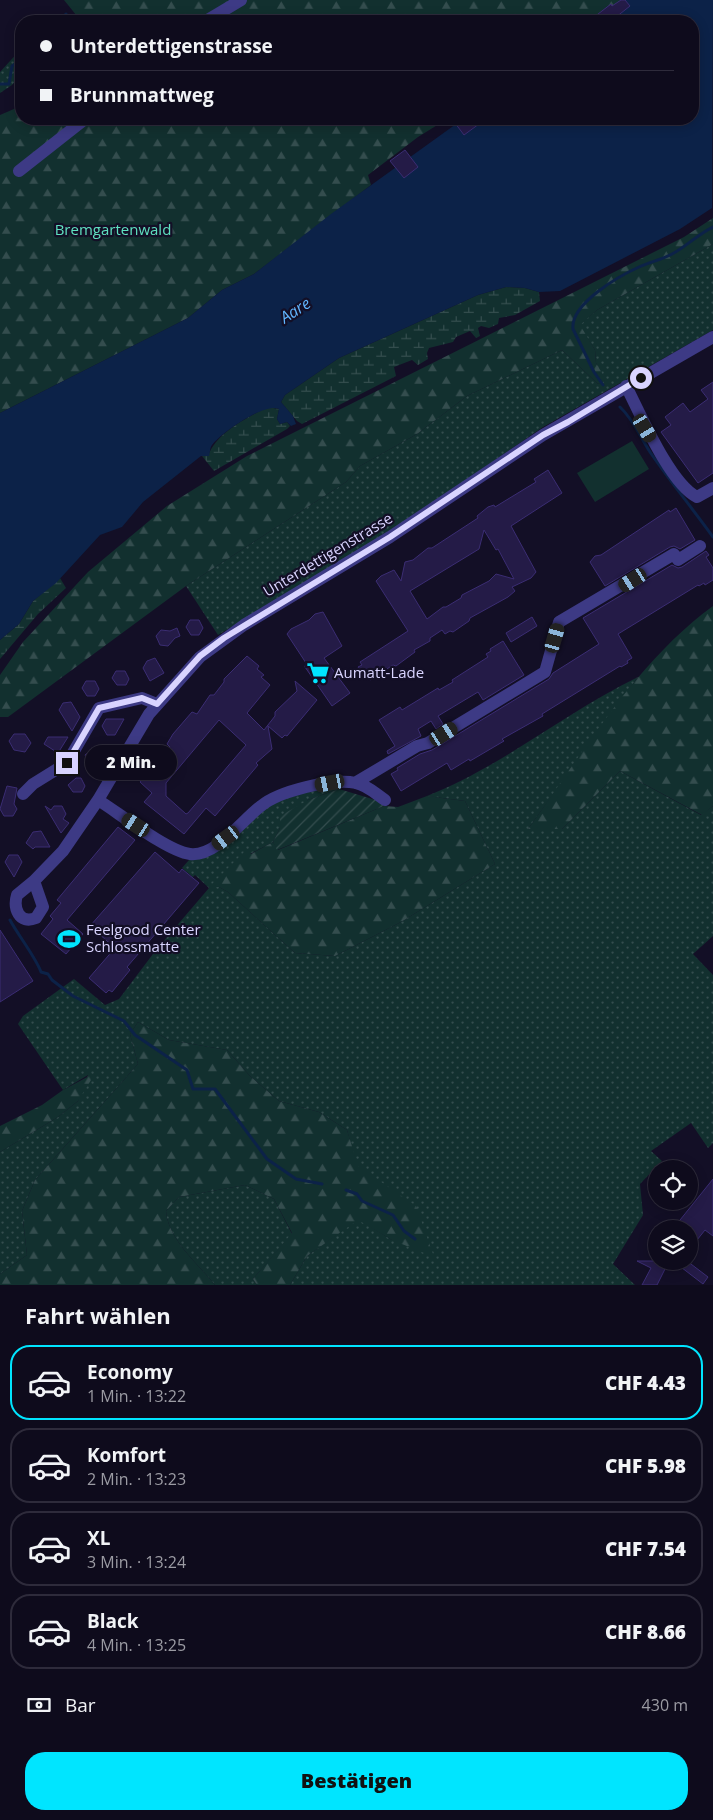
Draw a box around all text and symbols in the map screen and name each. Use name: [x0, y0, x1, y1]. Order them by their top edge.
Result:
text: Unterdettigenstrasse: [70, 33, 273, 59]
text: Brunnmattweg: [70, 82, 214, 108]
park label: Bremgartenwald: [55, 219, 171, 239]
water label: Aare: [275, 292, 315, 329]
route start: [630, 367, 652, 389]
car: [630, 411, 659, 445]
street label: Unterdettigenstrasse: [259, 508, 396, 601]
car: [616, 566, 649, 594]
car: [543, 622, 566, 654]
supermarket icon: Aumatt-Lade: [305, 660, 331, 686]
place label: Aumatt-Lade: [334, 662, 424, 682]
car: [427, 720, 460, 748]
callout: 2 Min.: [84, 746, 177, 780]
text: 2 Min.: [106, 751, 156, 773]
route end: [56, 752, 78, 774]
car: [313, 773, 346, 793]
car: [119, 811, 152, 839]
car: [209, 823, 242, 853]
place label: Feelgood Center Schlossmatte: [86, 919, 201, 956]
sports icon: Feelgood Center Schlossmatte: [56, 926, 82, 952]
map controls: [648, 1160, 698, 1270]
button: locate: [648, 1160, 698, 1210]
button: layers: [648, 1220, 698, 1270]
text: Fahrt wählen: [25, 1300, 171, 1330]
text: Economy: [87, 1359, 173, 1385]
icon: car: [27, 1360, 72, 1405]
text: CHF 4.43: [605, 1370, 686, 1396]
text: 1 Min. · 13:22: [87, 1385, 186, 1407]
text: Komfort: [87, 1442, 166, 1468]
icon: car: [27, 1443, 72, 1488]
text: CHF 5.98: [605, 1453, 686, 1479]
text: 2 Min. · 13:23: [87, 1468, 186, 1490]
text: XL: [87, 1525, 110, 1551]
icon: car: [27, 1526, 72, 1571]
text: CHF 7.54: [605, 1536, 686, 1562]
text: 3 Min. · 13:24: [87, 1551, 186, 1573]
text: Black: [87, 1608, 139, 1634]
icon: car: [27, 1609, 72, 1654]
text: CHF 8.66: [605, 1619, 686, 1645]
text: 4 Min. · 13:25: [87, 1634, 186, 1656]
icon: cash: [25, 1691, 53, 1719]
text: Bar: [65, 1692, 96, 1718]
text: 430 m: [642, 1694, 688, 1716]
button: Bestätigen: [25, 1752, 688, 1810]

